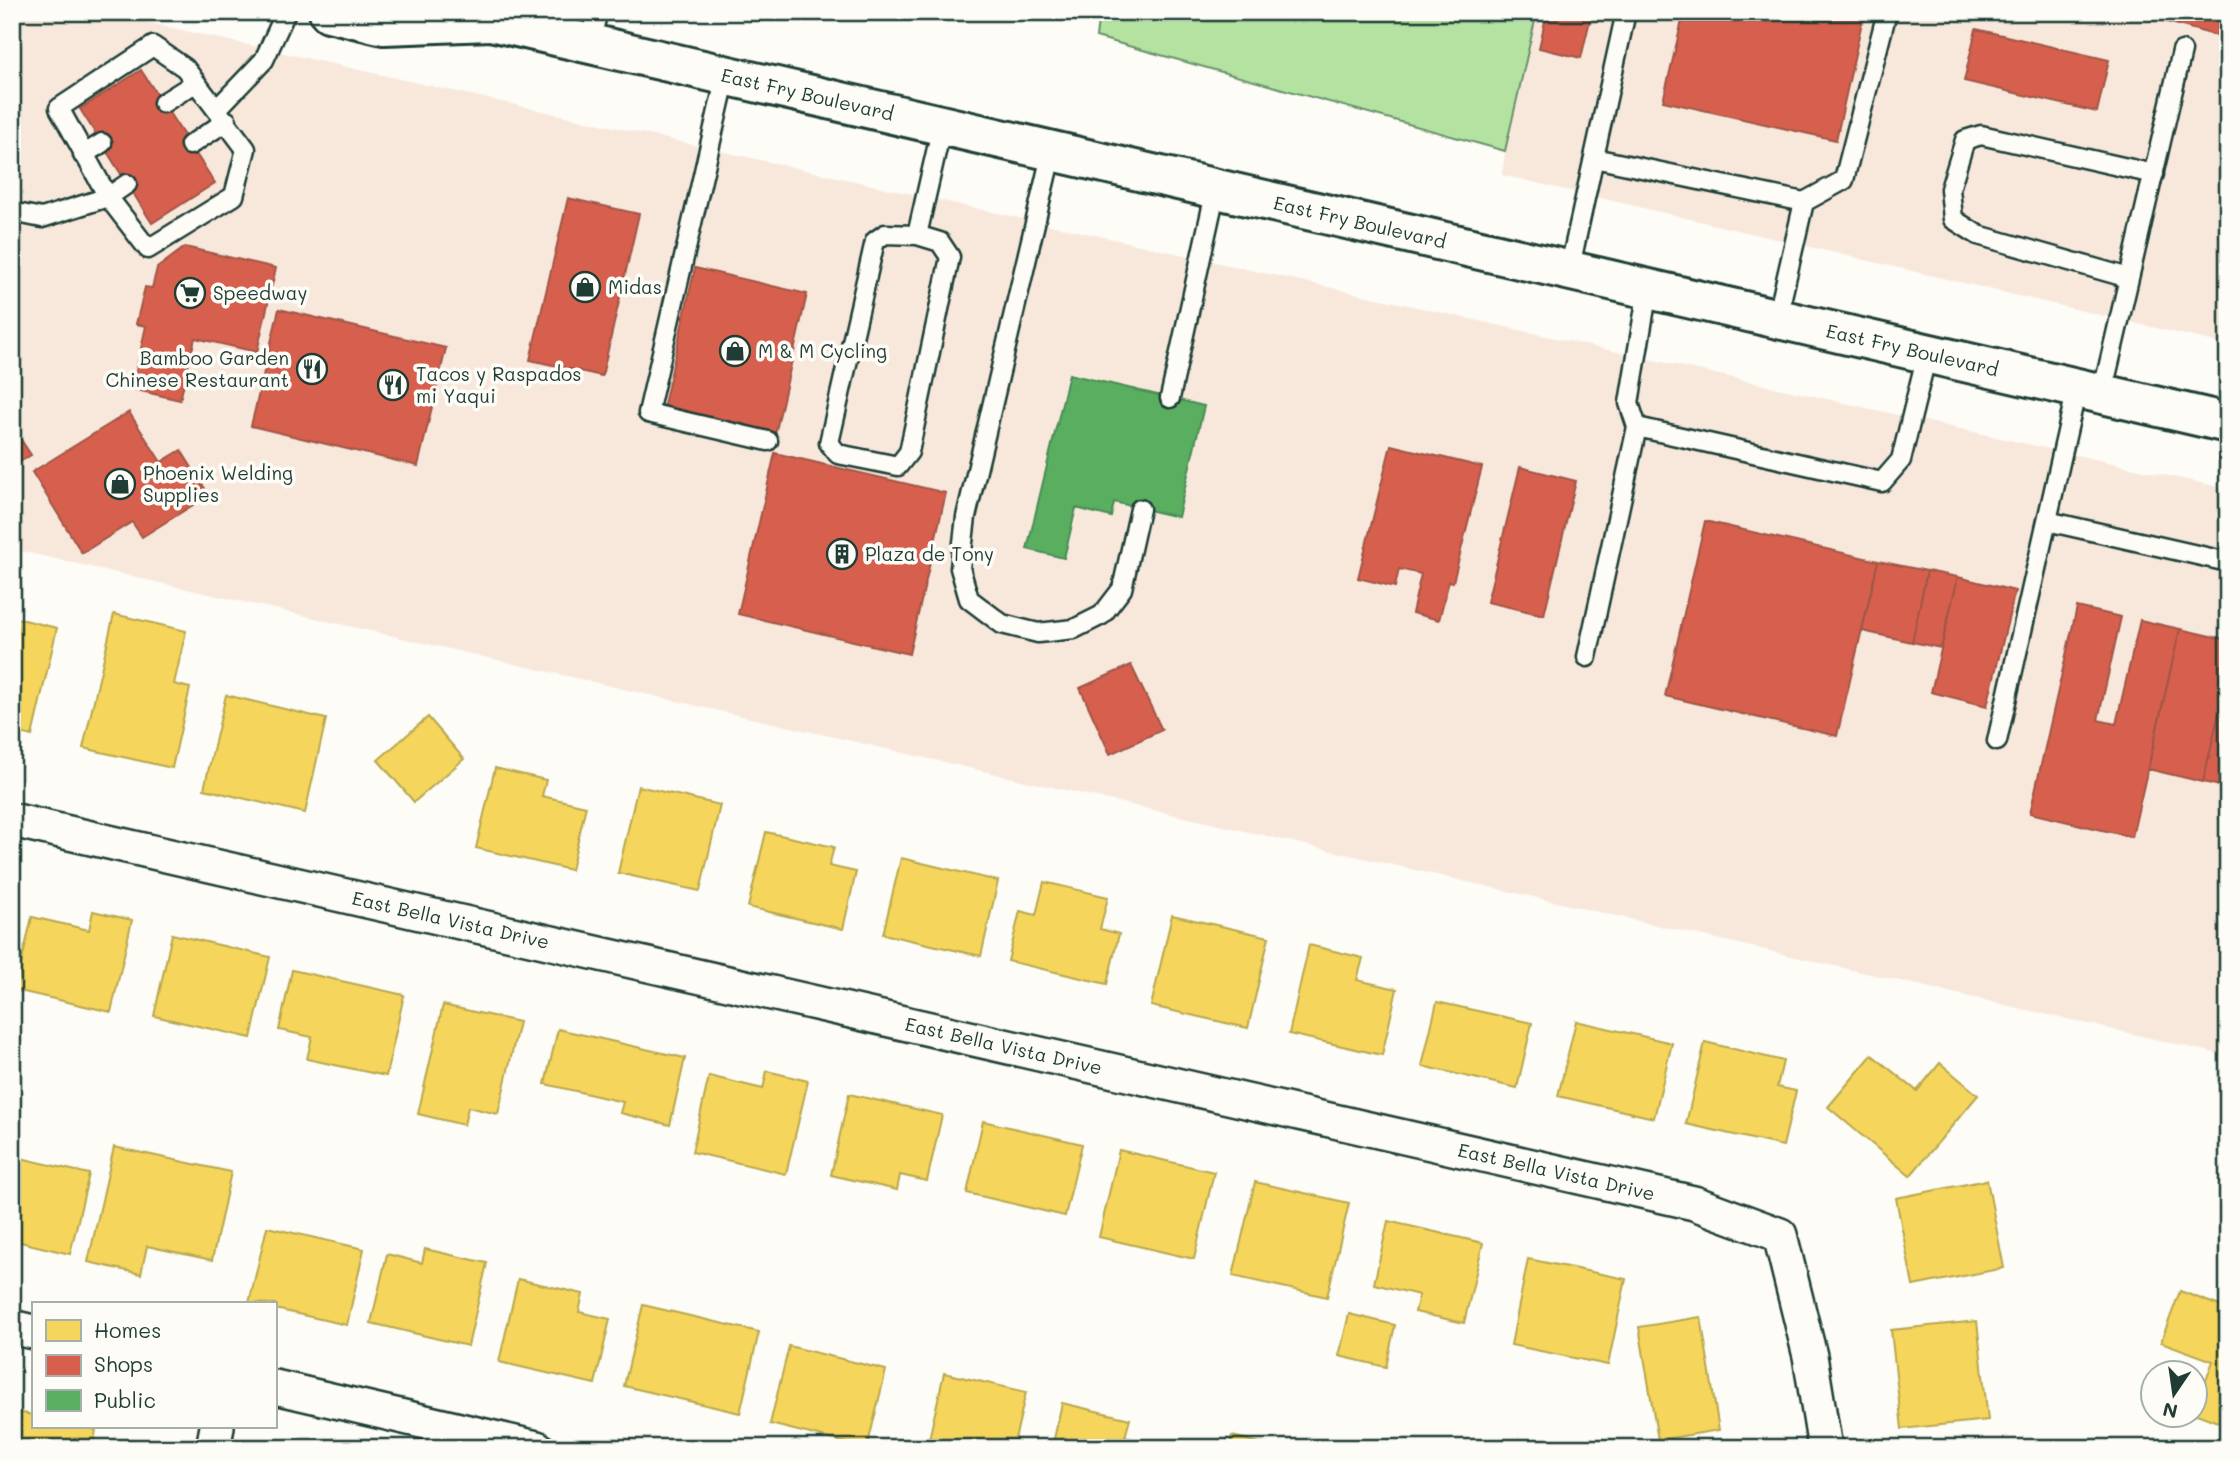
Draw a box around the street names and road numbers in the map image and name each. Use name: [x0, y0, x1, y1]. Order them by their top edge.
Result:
street label: East Fry Boulevard: [719, 62, 896, 126]
street label: East Fry Boulevard: [1271, 190, 1449, 254]
street label: East Fry Boulevard: [1824, 317, 2001, 381]
street label: East Bella Vista Drive: [350, 885, 552, 954]
street label: East Bella Vista Drive: [903, 1011, 1105, 1080]
street label: East Bella Vista Drive: [1456, 1137, 1658, 1206]

